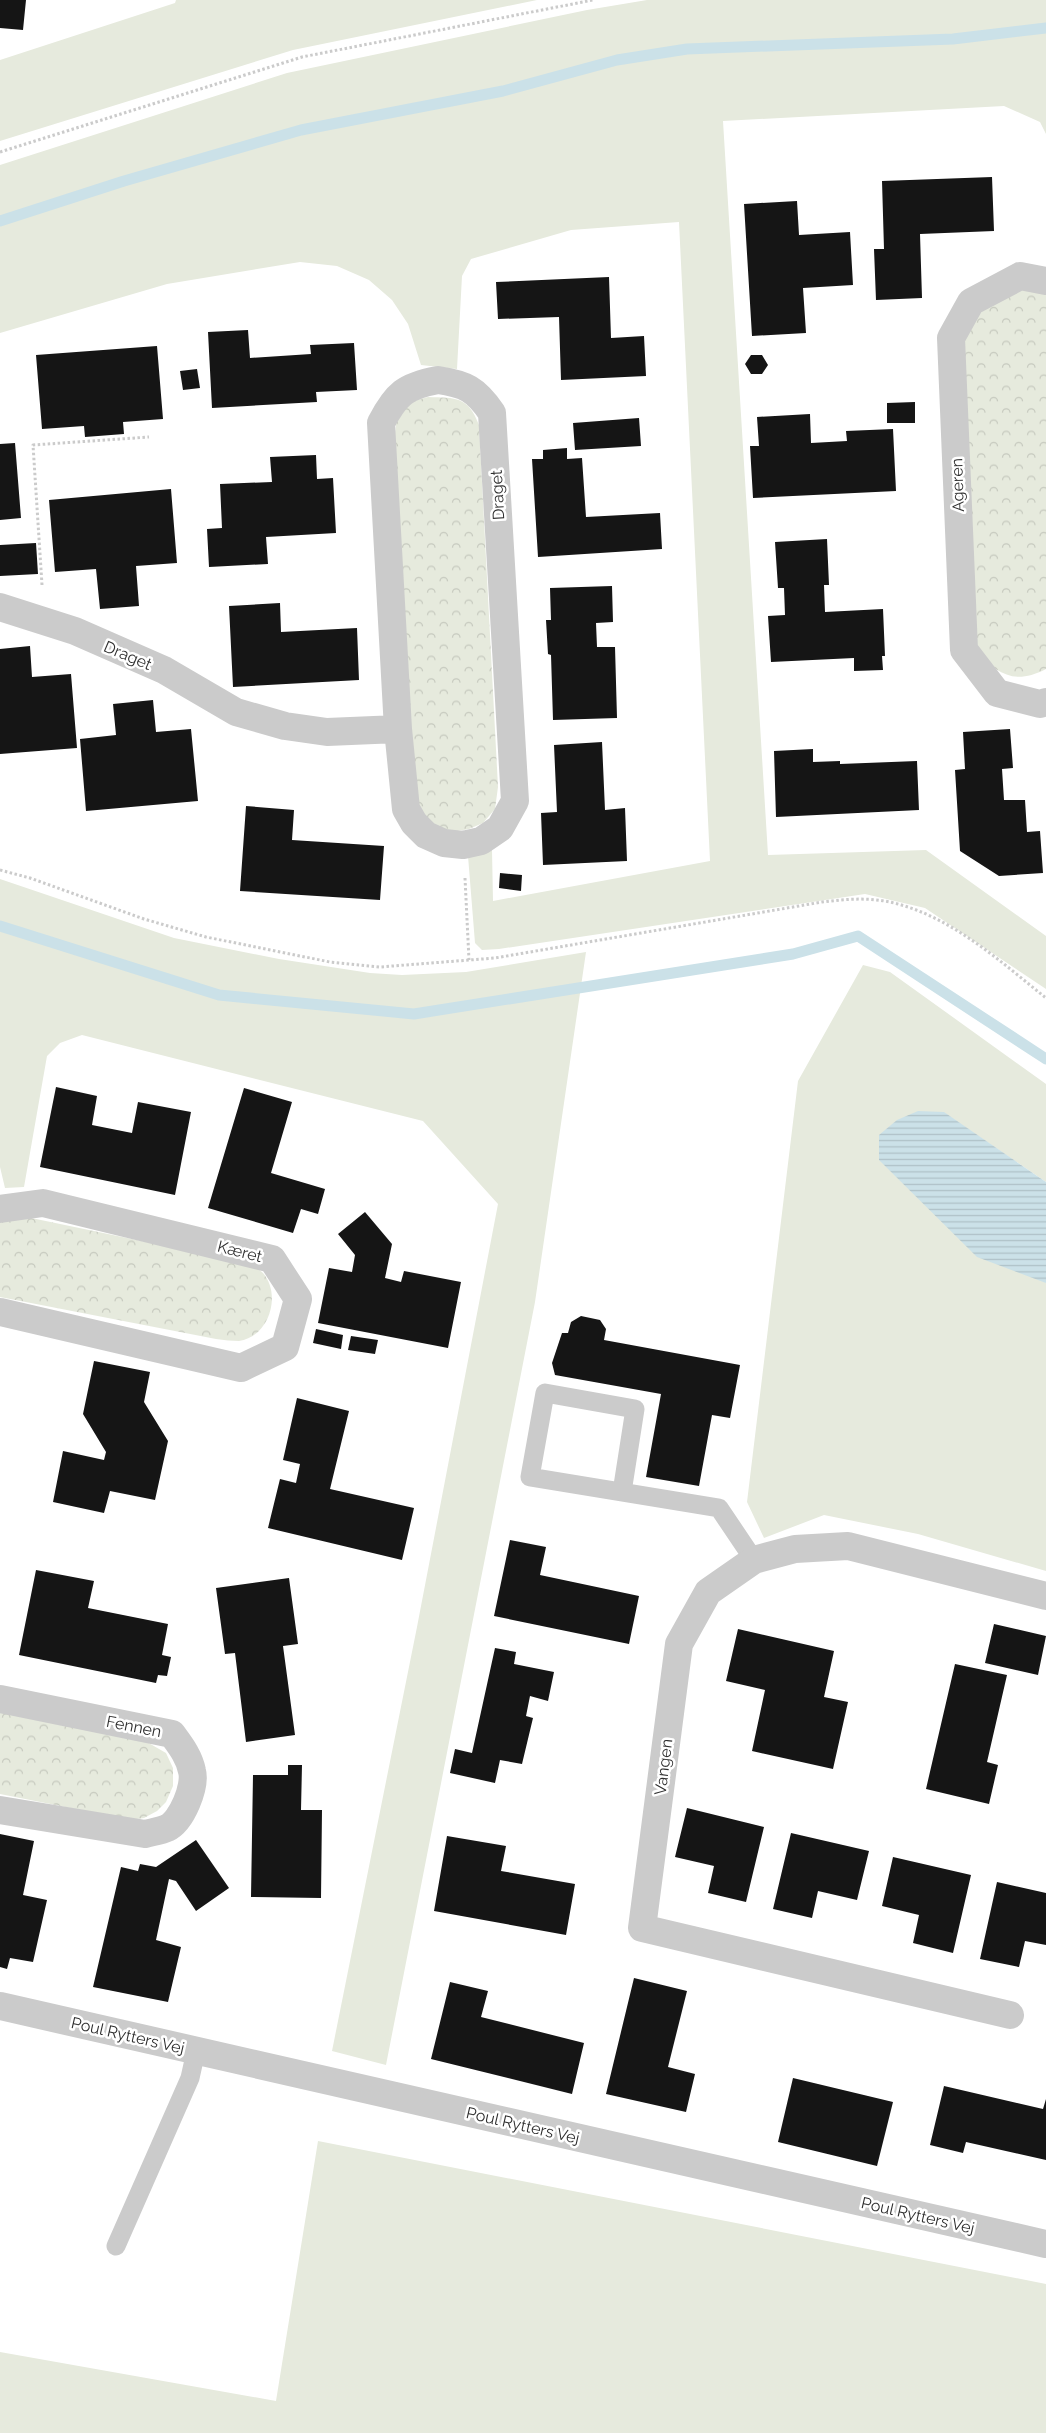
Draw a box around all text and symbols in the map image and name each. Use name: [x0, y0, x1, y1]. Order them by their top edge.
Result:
street label: Ageren: [947, 458, 968, 512]
street label: Draget: [487, 469, 508, 521]
street label: Draget: [101, 637, 155, 674]
street label: Kæret: [216, 1237, 265, 1266]
street label: Fennen: [105, 1712, 163, 1741]
street label: Vangen: [651, 1738, 676, 1796]
street label: Poul Rytters Vej: [69, 2013, 186, 2058]
street label: Poul Rytters Vej: [464, 2103, 581, 2148]
street label: Poul Rytters Vej: [859, 2193, 976, 2238]

